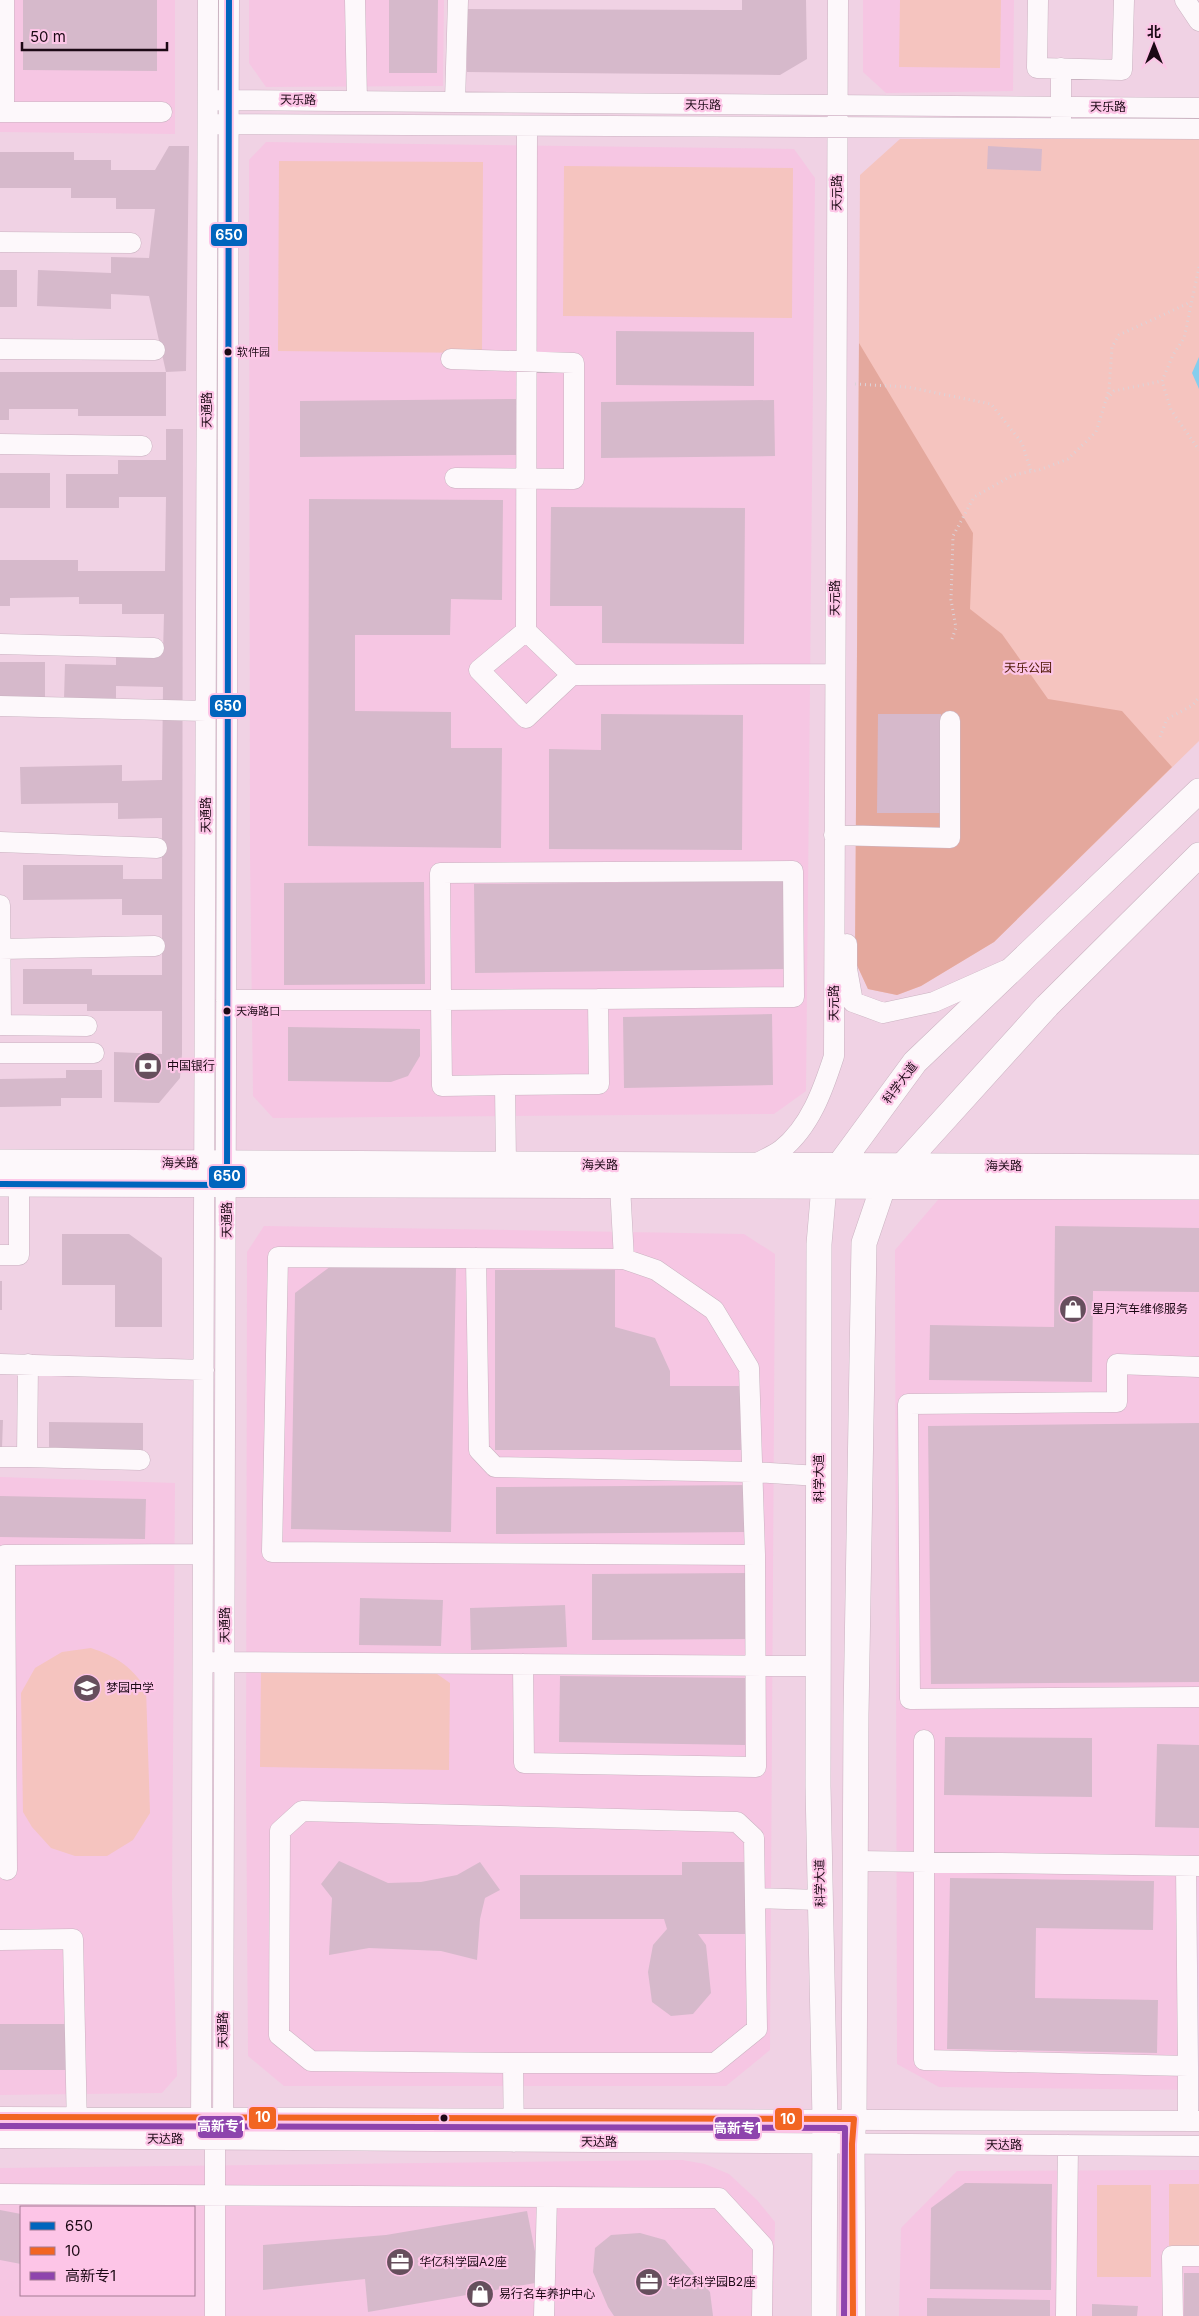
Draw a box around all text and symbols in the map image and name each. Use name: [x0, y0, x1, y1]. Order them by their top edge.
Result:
scale bar: [22, 20, 168, 52]
north arrow: [1129, 20, 1179, 70]
text: 北: [1147, 23, 1161, 40]
text: 50 m: [30, 27, 66, 46]
street label: 天乐路: [280, 92, 316, 107]
street label: 天乐路: [685, 97, 721, 112]
street label: 天乐路: [1090, 99, 1126, 114]
street label: 天元路: [829, 175, 844, 211]
line badge: 650: [210, 223, 248, 247]
text: 650: [215, 226, 243, 243]
place label: 软件园: [237, 345, 270, 359]
marker: 软件园: [223, 347, 233, 357]
street label: 天通路: [199, 392, 214, 428]
street label: 天元路: [827, 580, 842, 616]
park label: 天乐公园: [1004, 660, 1052, 675]
line badge: 650: [209, 694, 247, 718]
text: 650: [214, 697, 242, 714]
street label: 天通路: [198, 797, 213, 833]
street label: 天元路: [826, 985, 841, 1021]
place label: 天海路口: [236, 1004, 280, 1018]
marker: 天海路口: [222, 1006, 232, 1016]
bank icon: 中国银行: [133, 1051, 163, 1081]
place label: 中国银行: [167, 1058, 215, 1073]
street label: 科学大道: [879, 1059, 920, 1106]
street label: 海关路: [162, 1155, 198, 1170]
street label: 海关路: [582, 1157, 618, 1172]
street label: 海关路: [986, 1158, 1022, 1173]
line badge: 650: [208, 1165, 246, 1189]
text: 650: [213, 1167, 241, 1184]
street label: 天通路: [219, 1202, 234, 1238]
shop icon: 星月汽车维修服务: [1058, 1294, 1088, 1324]
place label: 星月汽车维修服务: [1092, 1301, 1188, 1316]
street label: 科学大道: [811, 1454, 826, 1502]
street label: 天通路: [217, 1607, 232, 1643]
school or university icon: 梦园中学: [72, 1673, 102, 1703]
place label: 梦园中学: [106, 1680, 154, 1695]
street label: 科学大道: [812, 1859, 827, 1907]
street label: 天通路: [215, 2012, 230, 2048]
line badge: 10: [248, 2106, 277, 2130]
line badge: 10: [774, 2107, 803, 2131]
text: 10: [255, 2108, 271, 2125]
text: 10: [780, 2110, 796, 2127]
unlabelled marker: [439, 2113, 449, 2123]
line badge: 高新专1: [197, 2115, 244, 2139]
line badge: 高新专1: [714, 2116, 761, 2140]
text: 高新专1: [197, 2117, 245, 2134]
text: 高新专1: [713, 2119, 761, 2136]
street label: 天达路: [147, 2131, 183, 2146]
street label: 天达路: [581, 2134, 617, 2149]
street label: 天达路: [986, 2137, 1022, 2152]
legend: [20, 2206, 195, 2296]
text: 650: [65, 2216, 93, 2235]
text: 10: [65, 2241, 81, 2260]
office icon: 华亿科学园A2座: [385, 2247, 415, 2277]
place label: 华亿科学园A2座: [419, 2254, 507, 2269]
text: 高新专1: [65, 2266, 116, 2285]
office icon: 华亿科学园B2座: [634, 2267, 664, 2297]
place label: 华亿科学园B2座: [668, 2274, 755, 2289]
shop icon: 易行名车养护中心: [465, 2279, 495, 2309]
place label: 易行名车养护中心: [499, 2286, 595, 2301]

